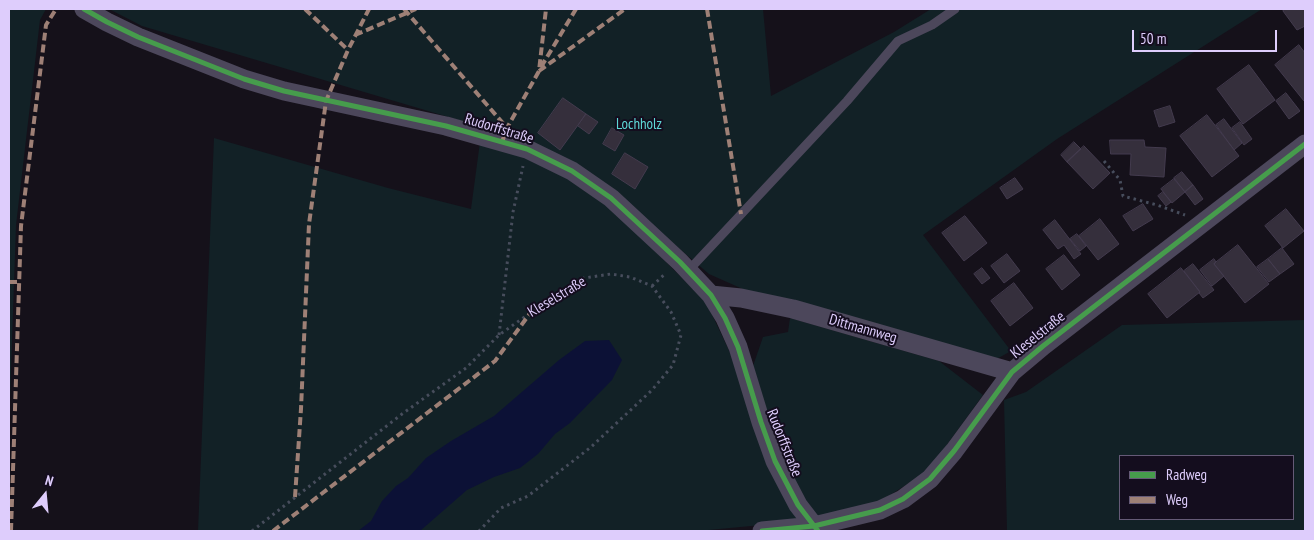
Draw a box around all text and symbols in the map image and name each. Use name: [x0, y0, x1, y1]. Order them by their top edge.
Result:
scale bar: [1134, 20, 1279, 52]
text: 50 m: [1140, 29, 1166, 48]
street label: Rudorffstraße: [462, 110, 536, 148]
park label: Lochholz: [616, 116, 662, 134]
street label: Kleselstraße: [525, 273, 589, 321]
street label: Kleselstraße: [1007, 308, 1069, 362]
street label: Dittmannweg: [827, 311, 899, 347]
street label: Rudorffstraße: [762, 407, 806, 479]
legend: [1119, 455, 1294, 520]
text: Radweg: [1166, 465, 1207, 484]
north arrow: [20, 470, 70, 520]
text: N: [43, 471, 56, 490]
text: Weg: [1166, 490, 1188, 509]

